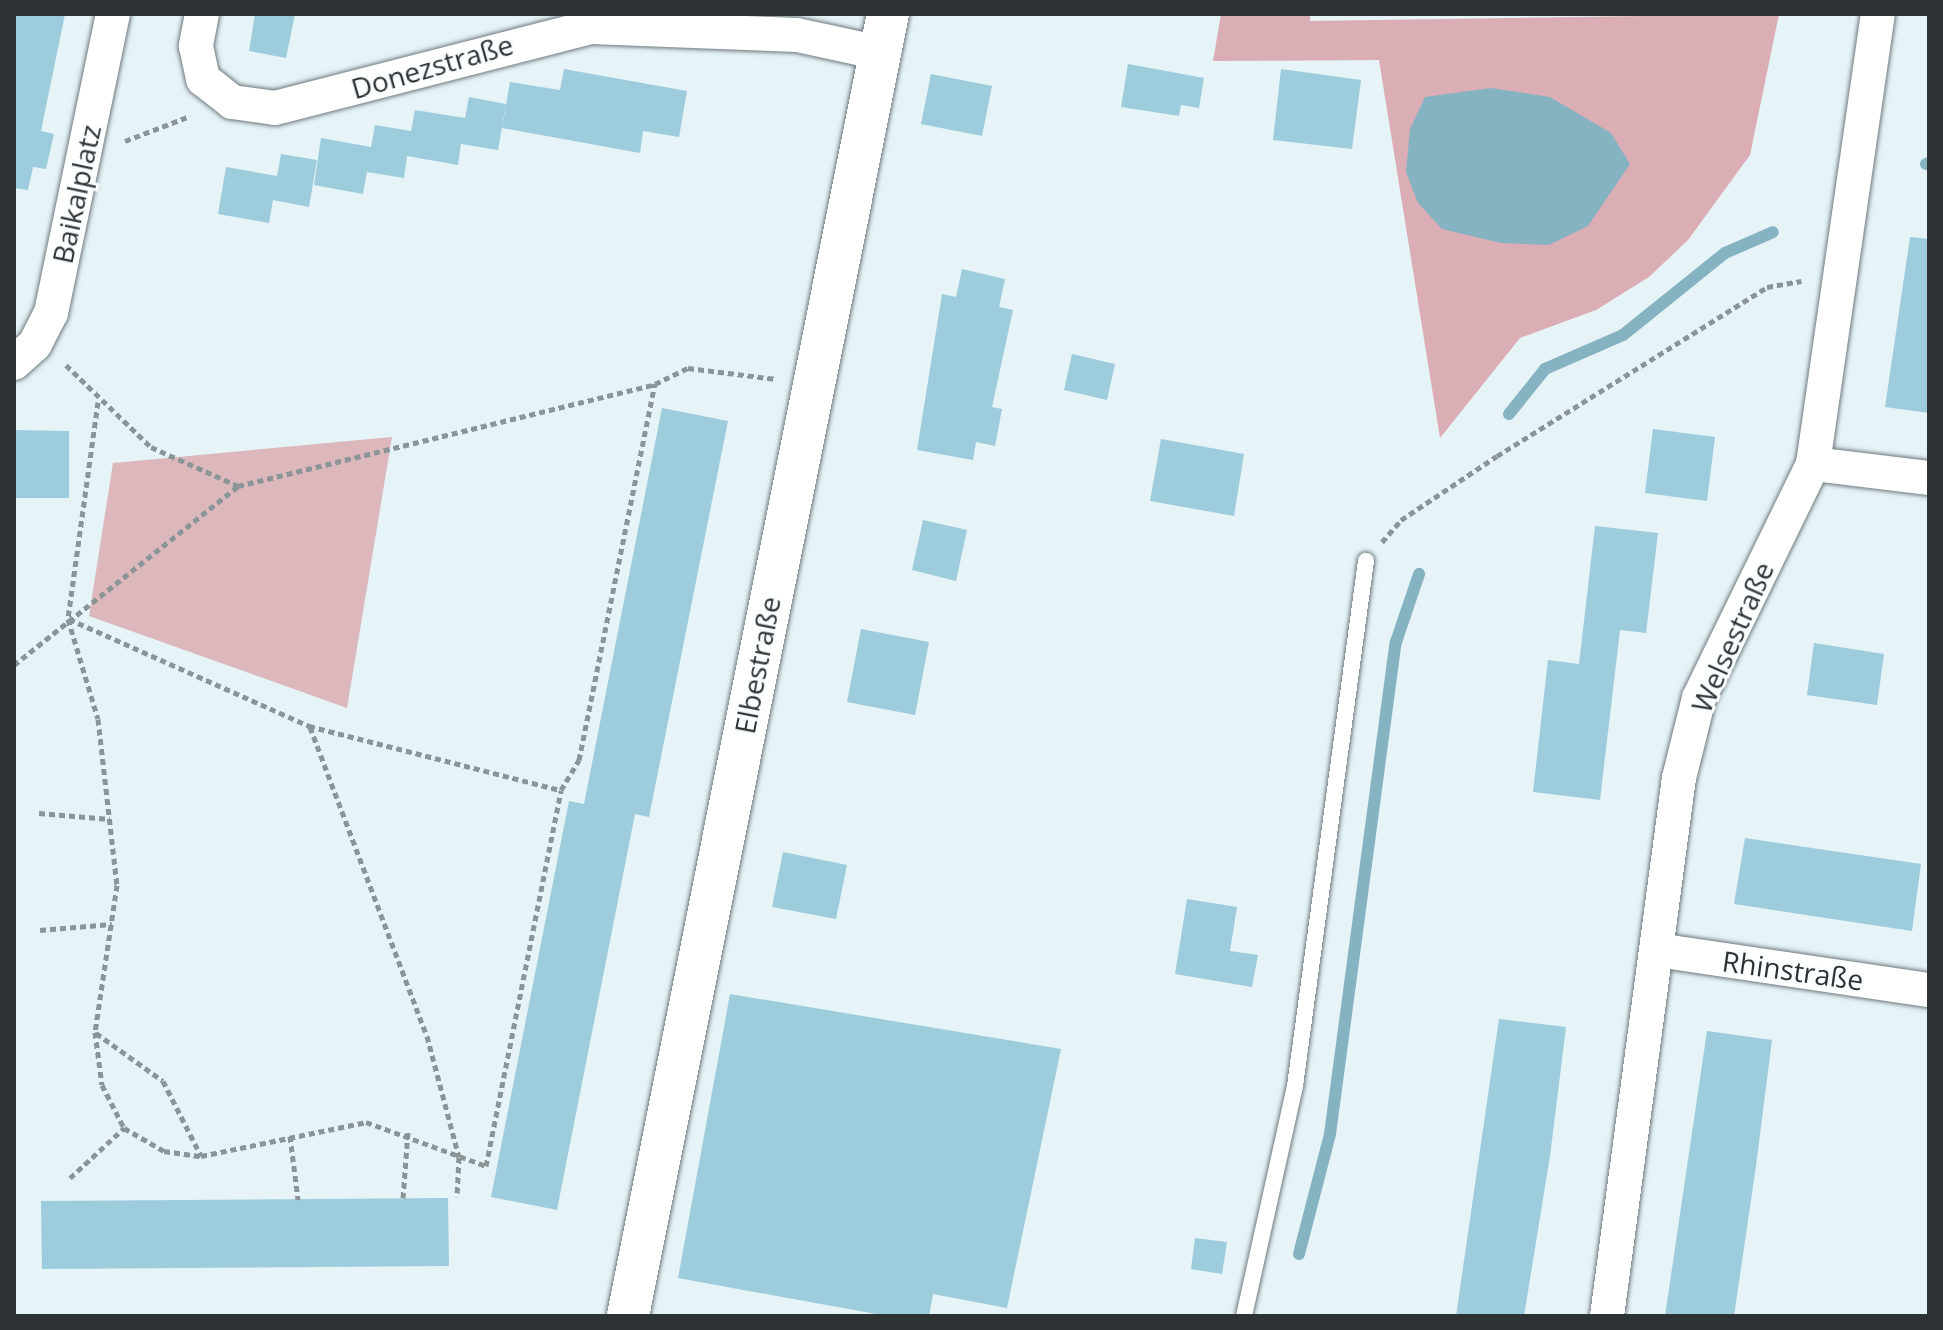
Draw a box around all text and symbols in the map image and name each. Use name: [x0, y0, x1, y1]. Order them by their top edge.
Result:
street label: Donezstraße: [347, 27, 517, 105]
street label: Baikalplatz: [45, 122, 107, 266]
street label: Welsestraße: [1684, 557, 1780, 717]
street label: Elbestraße: [727, 594, 787, 736]
street label: Rhinstraße: [1720, 943, 1866, 997]

